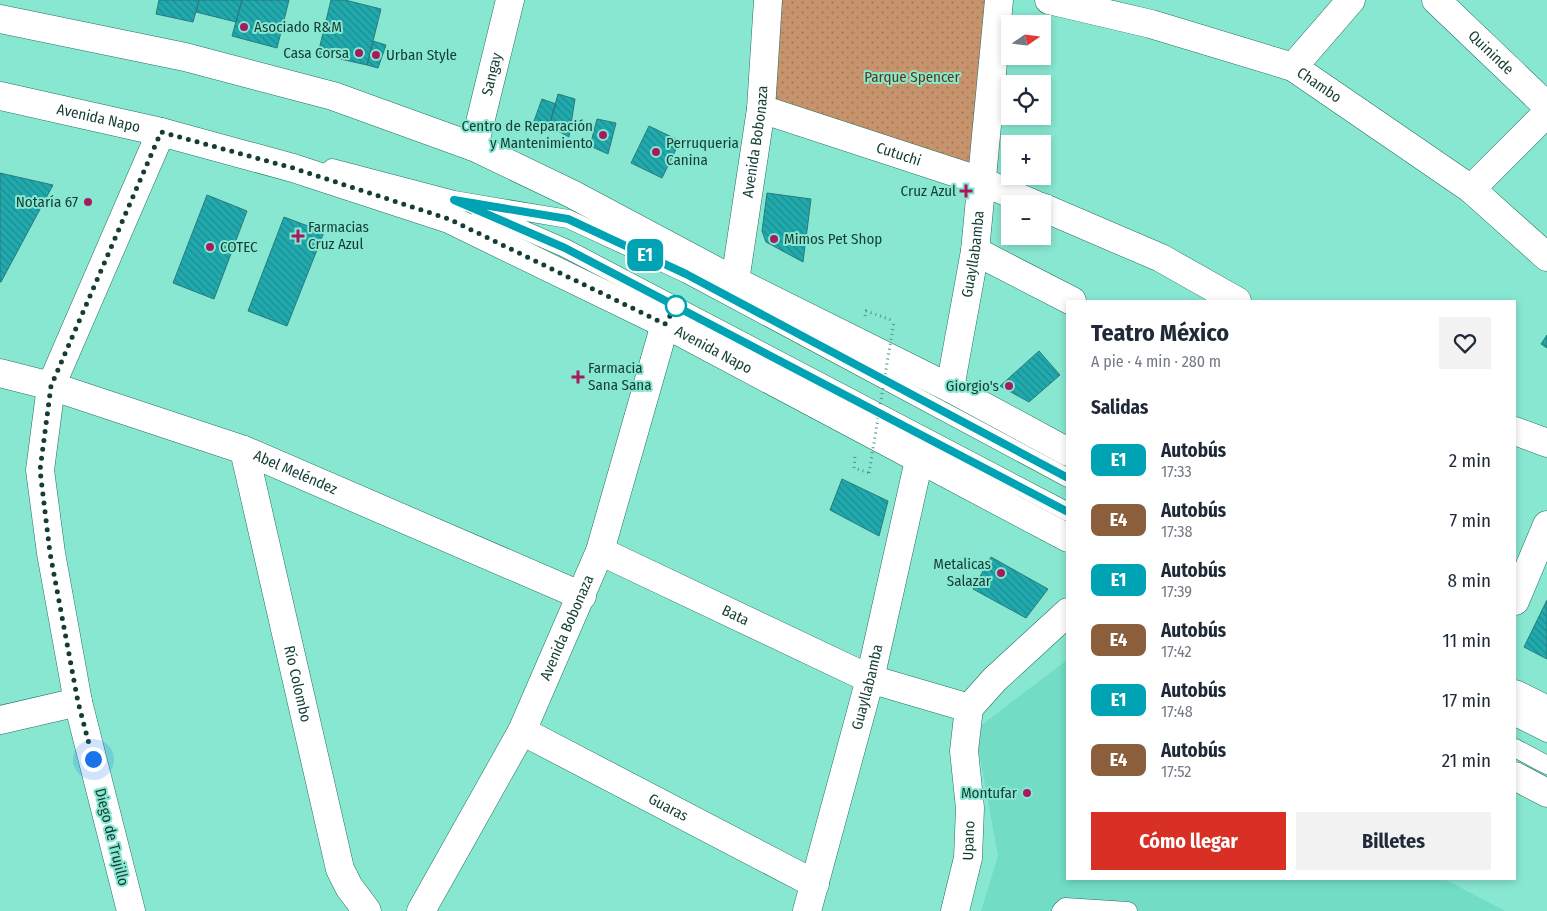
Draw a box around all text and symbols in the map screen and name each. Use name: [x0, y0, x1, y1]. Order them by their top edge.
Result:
north arrow: [1001, 15, 1051, 65]
map controls: [1001, 15, 1051, 245]
place label: Asociado R&M: [254, 18, 342, 36]
marker: Asociado R&M: [238, 21, 250, 33]
street label: Quininde: [1464, 27, 1517, 78]
place label: Casa Corsa: [283, 44, 349, 62]
place label: Urban Style: [386, 46, 457, 64]
marker: Casa Corsa: [353, 47, 365, 59]
marker: Urban Style: [370, 49, 382, 61]
street label: Sangay: [478, 51, 506, 97]
street label: Chambo: [1293, 63, 1345, 107]
park label: Parque Spencer: [864, 68, 961, 86]
button: locate: [1001, 75, 1051, 125]
street label: Avenida Bobonaza: [739, 85, 771, 199]
street label: Avenida Napo: [55, 100, 142, 136]
place label: Centro de Reparación y Mantenimiento: [462, 117, 593, 152]
marker: Centro de Reparación y Mantenimiento: [597, 129, 609, 141]
place label: Perruqueria Canina: [666, 134, 739, 169]
button: +: [1001, 135, 1051, 185]
street label: Cutuchi: [874, 138, 924, 170]
marker: Perruqueria Canina: [650, 146, 662, 158]
place label: Cruz Azul: [901, 182, 956, 200]
marker: Cruz Azul: [960, 185, 972, 197]
place label: Notaría 67: [16, 193, 78, 211]
button: −: [1001, 195, 1051, 245]
marker: Notaría 67: [82, 196, 94, 208]
street label: Guayllabamba: [958, 210, 988, 299]
place label: Farmacias Cruz Azul: [308, 218, 369, 253]
marker: Farmacias Cruz Azul: [292, 230, 304, 242]
place label: Mimos Pet Shop: [784, 230, 882, 248]
marker: Mimos Pet Shop: [768, 233, 780, 245]
place label: COTEC: [220, 238, 258, 256]
line badge: E1: [622, 239, 668, 271]
marker: COTEC: [204, 241, 216, 253]
text: E1: [637, 244, 653, 266]
unlabelled marker: [665, 295, 687, 317]
button: heart: [1439, 317, 1491, 369]
text: Teatro México: [1091, 319, 1229, 347]
street label: Avenida Napo: [672, 322, 755, 378]
text: A pie · 4 min · 280 m: [1091, 352, 1221, 371]
place label: Farmacia Sana Sana: [588, 359, 652, 394]
marker: Farmacia Sana Sana: [572, 371, 584, 383]
place label: Giorgio's: [946, 377, 999, 395]
marker: Giorgio's: [1003, 380, 1015, 392]
text: Salidas: [1091, 396, 1148, 419]
text: Autobús: [1161, 439, 1226, 462]
street label: Abel Meléndez: [251, 446, 340, 498]
text: E1: [1111, 449, 1126, 471]
text: 2 min: [1449, 449, 1491, 472]
text: 17:33: [1161, 462, 1192, 481]
text: Autobús: [1161, 499, 1226, 522]
text: E4: [1110, 509, 1127, 531]
text: 7 min: [1449, 509, 1491, 532]
text: 17:38: [1161, 522, 1192, 541]
place label: Metalicas Salazar: [933, 555, 992, 590]
text: Autobús: [1161, 559, 1226, 582]
marker: Metalicas Salazar: [995, 567, 1007, 579]
text: E1: [1111, 569, 1126, 591]
text: 8 min: [1448, 569, 1491, 592]
street label: Avenida Bobonaza: [536, 572, 597, 683]
text: 17:39: [1161, 582, 1192, 601]
street label: Bata: [719, 601, 752, 629]
text: Autobús: [1161, 619, 1226, 642]
text: E4: [1110, 629, 1127, 651]
text: 11 min: [1443, 629, 1491, 652]
text: 17:42: [1161, 642, 1192, 661]
street label: Guayllabamba: [848, 643, 887, 732]
street label: Río Colombo: [280, 644, 315, 724]
text: Autobús: [1161, 679, 1226, 702]
text: E1: [1111, 689, 1126, 711]
text: 17 min: [1442, 689, 1491, 712]
text: 17:48: [1161, 702, 1193, 721]
text: Autobús: [1161, 739, 1226, 762]
your location: [81, 747, 106, 772]
text: E4: [1110, 749, 1127, 771]
text: 21 min: [1442, 749, 1491, 772]
text: 17:52: [1161, 762, 1191, 781]
place label: Montufar: [961, 784, 1018, 802]
street label: Diego de Trujillo: [91, 786, 133, 888]
marker: Montufar: [1021, 787, 1033, 799]
street label: Guaras: [645, 790, 691, 825]
button: Cómo llegar: [1091, 812, 1286, 870]
button: Billetes: [1296, 812, 1491, 870]
street label: Upano: [959, 820, 978, 861]

